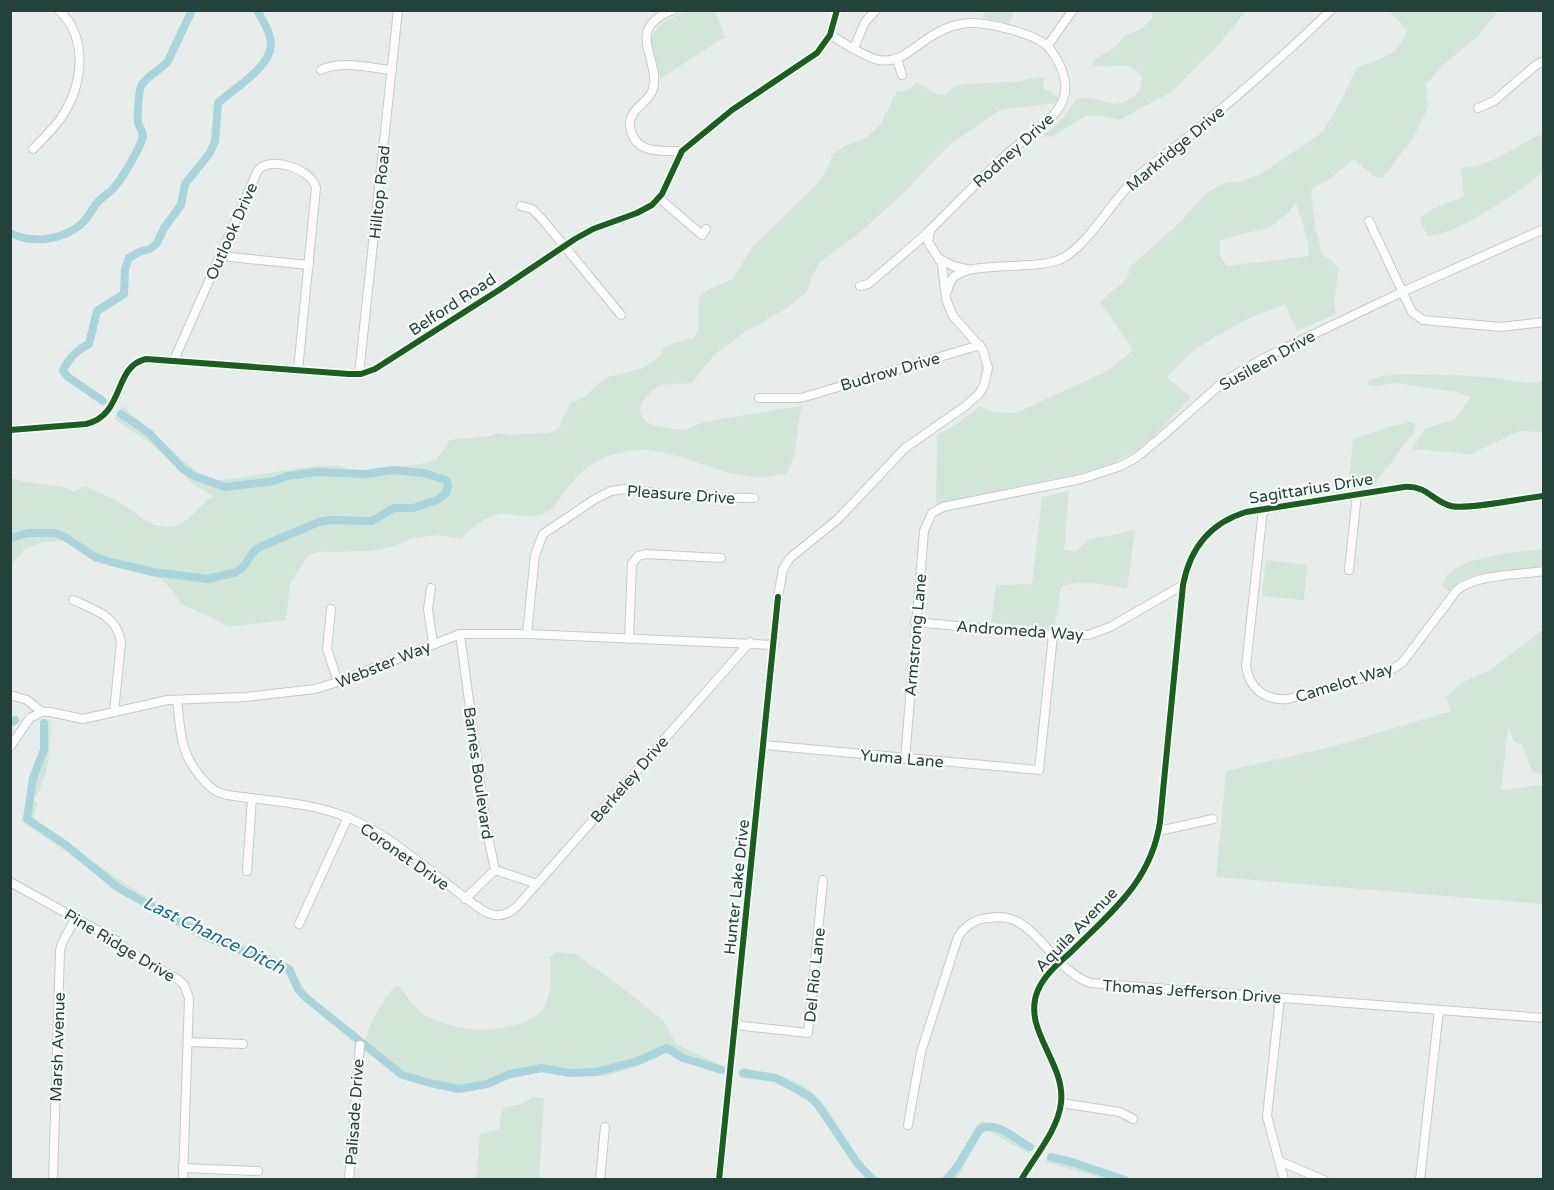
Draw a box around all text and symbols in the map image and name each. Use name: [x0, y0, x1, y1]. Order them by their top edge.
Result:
street label: Markridge Drive: [1122, 102, 1229, 196]
street label: Rodney Drive: [969, 109, 1058, 192]
street label: Hilltop Road: [365, 144, 395, 240]
street label: Outlook Drive: [202, 180, 262, 283]
street label: Belford Road: [405, 269, 500, 340]
street label: Susileen Drive: [1216, 326, 1319, 395]
street label: Budrow Drive: [838, 348, 942, 396]
street label: Sagittarius Drive: [1248, 469, 1375, 509]
street label: Pleasure Drive: [626, 481, 736, 509]
street label: Armstrong Lane: [901, 573, 931, 697]
street label: Andromeda Way: [956, 617, 1085, 645]
street label: Webster Way: [333, 637, 434, 693]
street label: Camelot Way: [1293, 659, 1396, 707]
street label: Barnes Boulevard: [459, 706, 497, 841]
street label: Berkeley Drive: [586, 732, 673, 827]
street label: Yuma Lane: [859, 745, 944, 773]
street label: Hunter Lake Drive: [720, 818, 754, 956]
street label: Coronet Drive: [356, 819, 453, 895]
street label: Aquila Avenue: [1031, 883, 1122, 976]
water label: Last Chance Ditch: [140, 891, 289, 979]
street label: Pine Ridge Drive: [60, 905, 179, 987]
street label: Del Rio Lane: [800, 927, 830, 1023]
street label: Thomas Jefferson Drive: [1102, 976, 1282, 1008]
street label: Marsh Avenue: [46, 992, 70, 1102]
street label: Palisade Drive: [341, 1058, 369, 1166]

